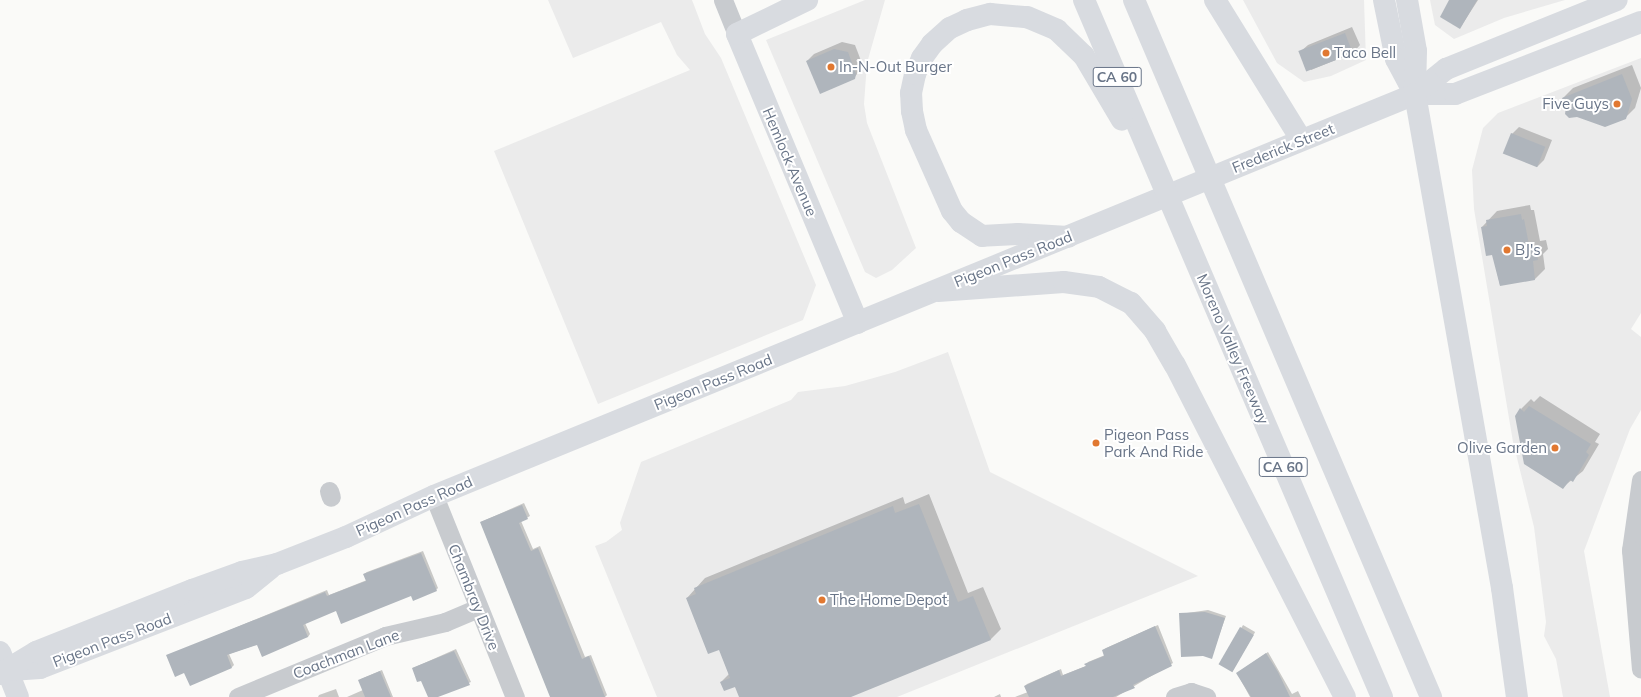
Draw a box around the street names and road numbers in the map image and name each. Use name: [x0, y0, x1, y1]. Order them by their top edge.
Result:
road number: CA 60: [1092, 65, 1142, 89]
street label: Hemlock Avenue: [759, 105, 821, 219]
street label: Frederick Street: [1229, 119, 1337, 177]
street label: Pigeon Pass Road: [951, 227, 1075, 291]
street label: Moreno Valley Freeway: [1193, 271, 1273, 427]
street label: Pigeon Pass Road: [651, 350, 775, 414]
road number: CA 60: [1258, 455, 1308, 479]
street label: Pigeon Pass Road: [353, 472, 475, 540]
street label: Chambray Drive: [445, 541, 503, 653]
street label: Pigeon Pass Road: [50, 609, 174, 671]
street label: Coachman Lane: [290, 625, 402, 683]

